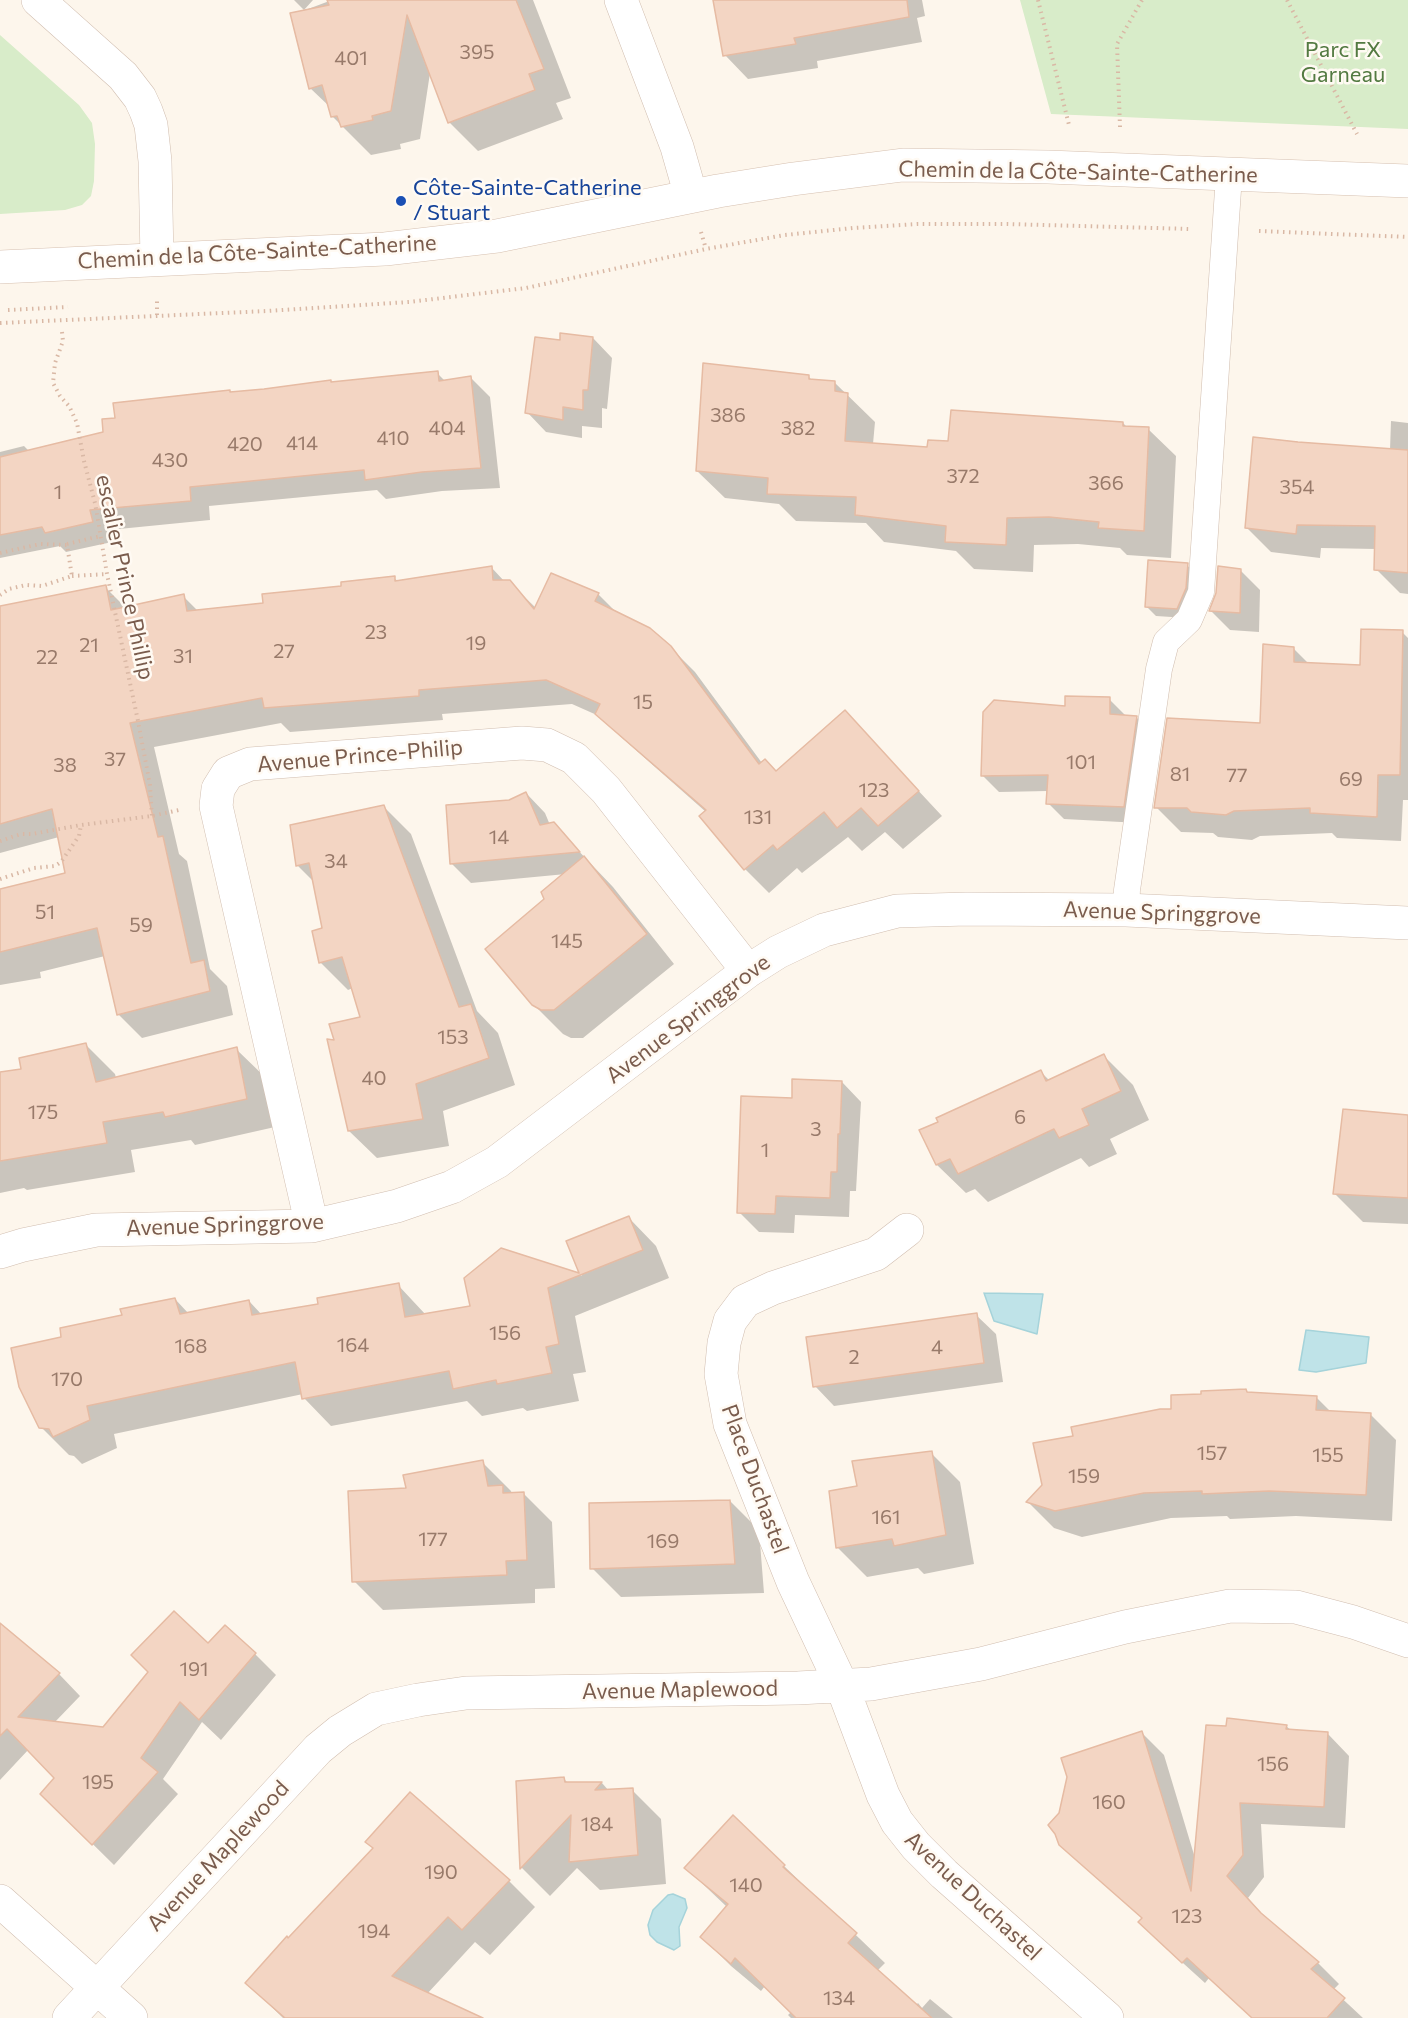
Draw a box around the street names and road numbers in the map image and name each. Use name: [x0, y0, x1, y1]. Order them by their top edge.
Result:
street label: Chemin de la Côte-Sainte-Catherine: [898, 156, 1258, 188]
street label: Chemin de la Côte-Sainte-Catherine: [77, 229, 437, 275]
street label: escalier Prince Phillip: [90, 472, 160, 682]
street label: Avenue Prince-Philip: [256, 734, 464, 778]
street label: Avenue Springgrove: [1063, 896, 1261, 930]
street label: Avenue Springgrove: [601, 949, 775, 1089]
street label: Avenue Springgrove: [126, 1208, 324, 1242]
street label: Place Duchastel: [716, 1401, 794, 1557]
street label: Avenue Maplewood: [582, 1675, 778, 1705]
street label: Avenue Maplewood: [141, 1775, 295, 1937]
street label: Avenue Duchastel: [899, 1826, 1047, 1966]

